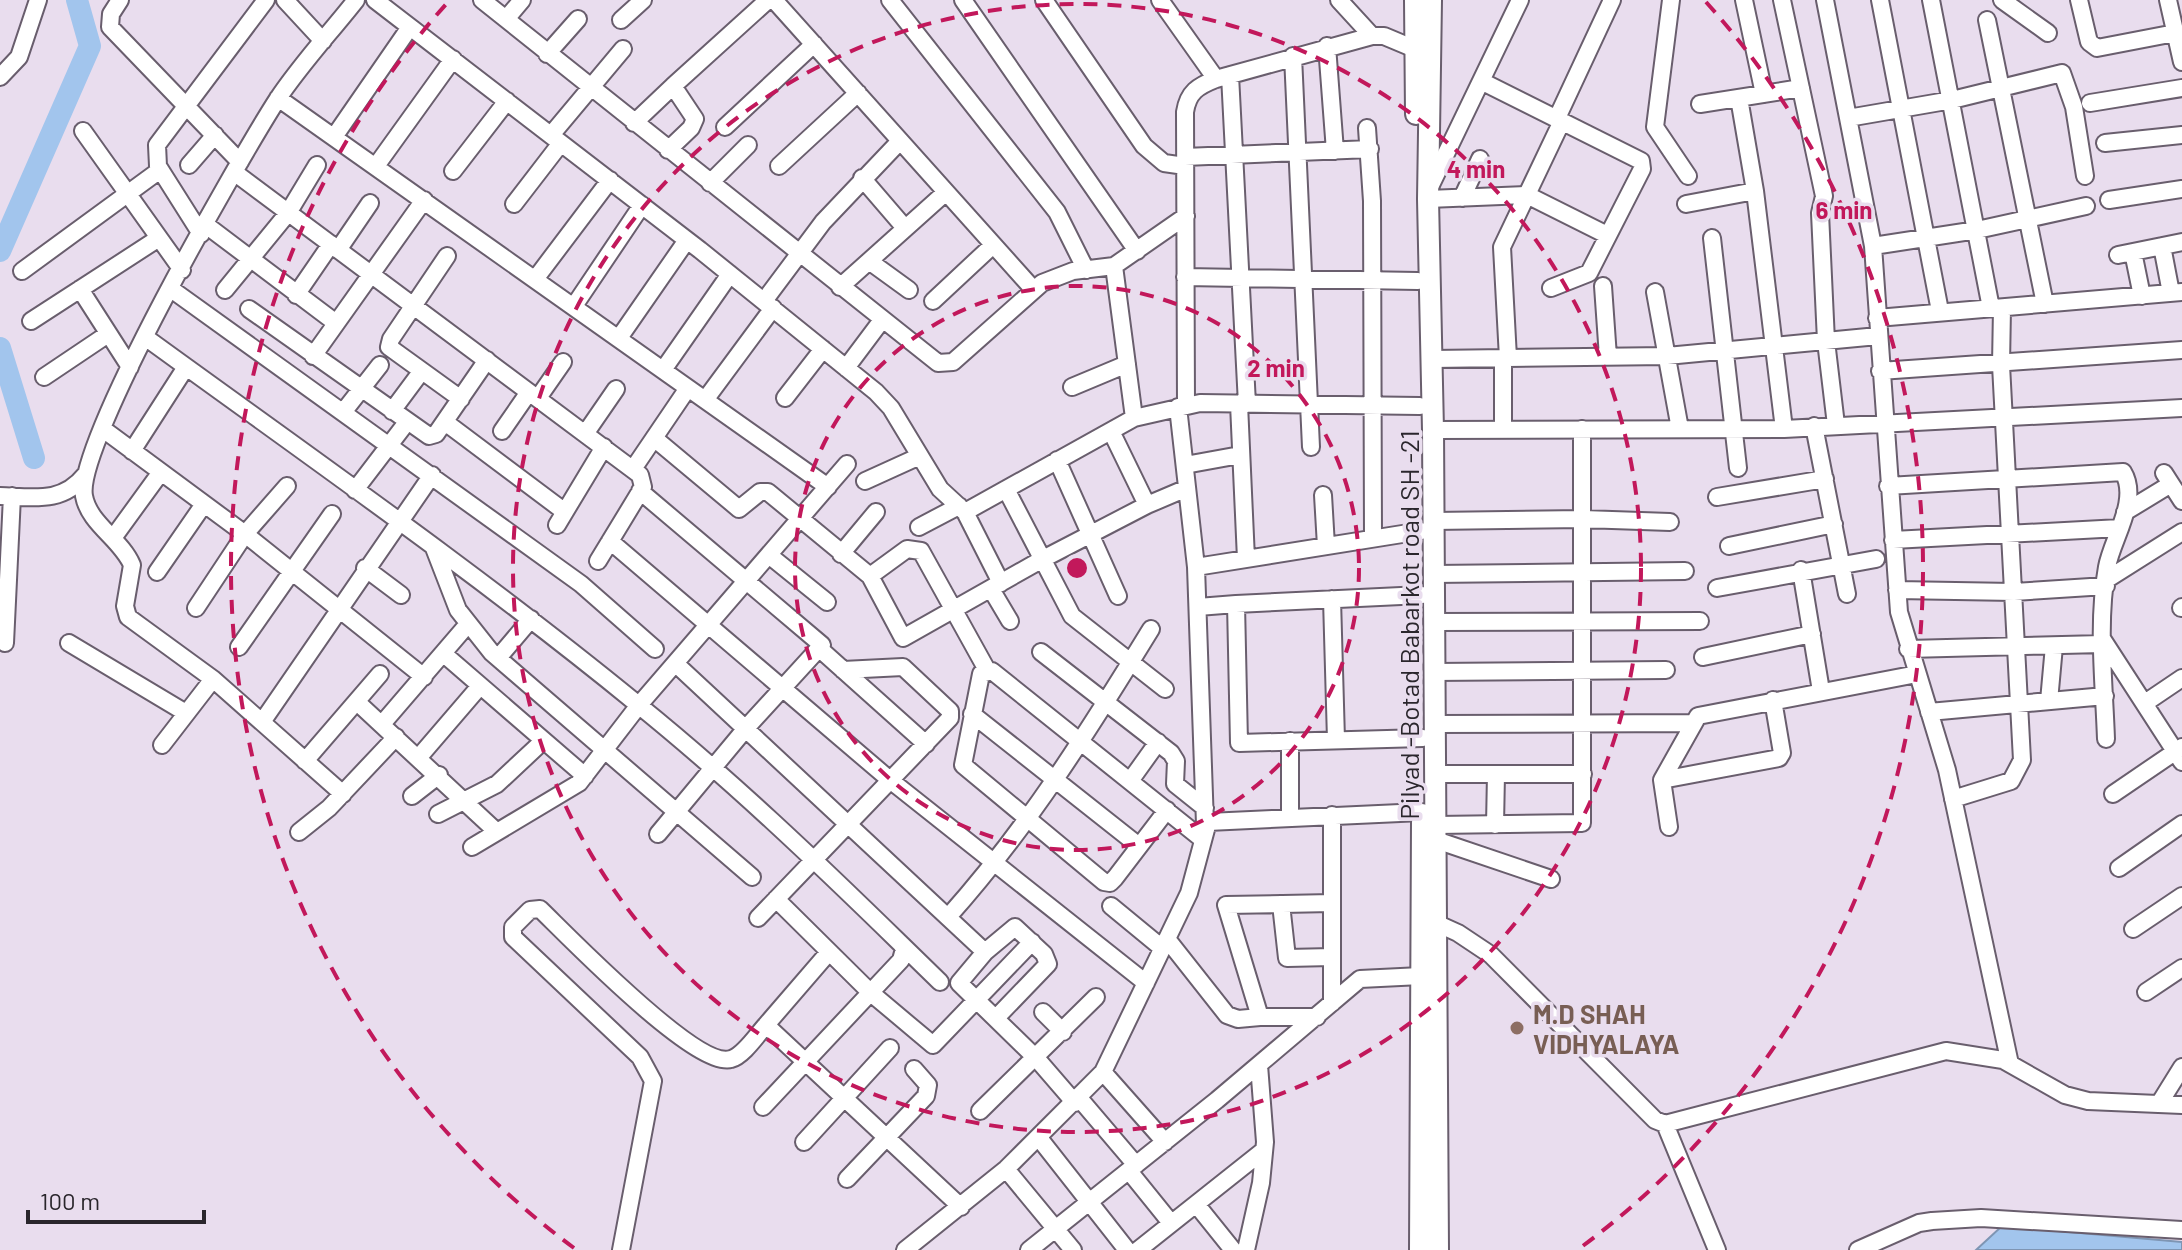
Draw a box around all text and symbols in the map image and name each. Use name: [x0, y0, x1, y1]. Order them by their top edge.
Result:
text: 4 min: [1447, 154, 1505, 183]
text: 6 min: [1816, 195, 1872, 224]
text: 2 min: [1247, 353, 1305, 382]
street label: Pilyad -Botad Babarkot road SH -21: [1393, 430, 1424, 820]
centre of rings: [1063, 554, 1091, 582]
place label: M.D SHAH VIDHYALAYA: [1533, 998, 1679, 1059]
marker: M.D SHAH VIDHYALAYA: [1508, 1019, 1526, 1037]
scale bar: [28, 1174, 204, 1224]
text: 100 m: [40, 1186, 100, 1215]

